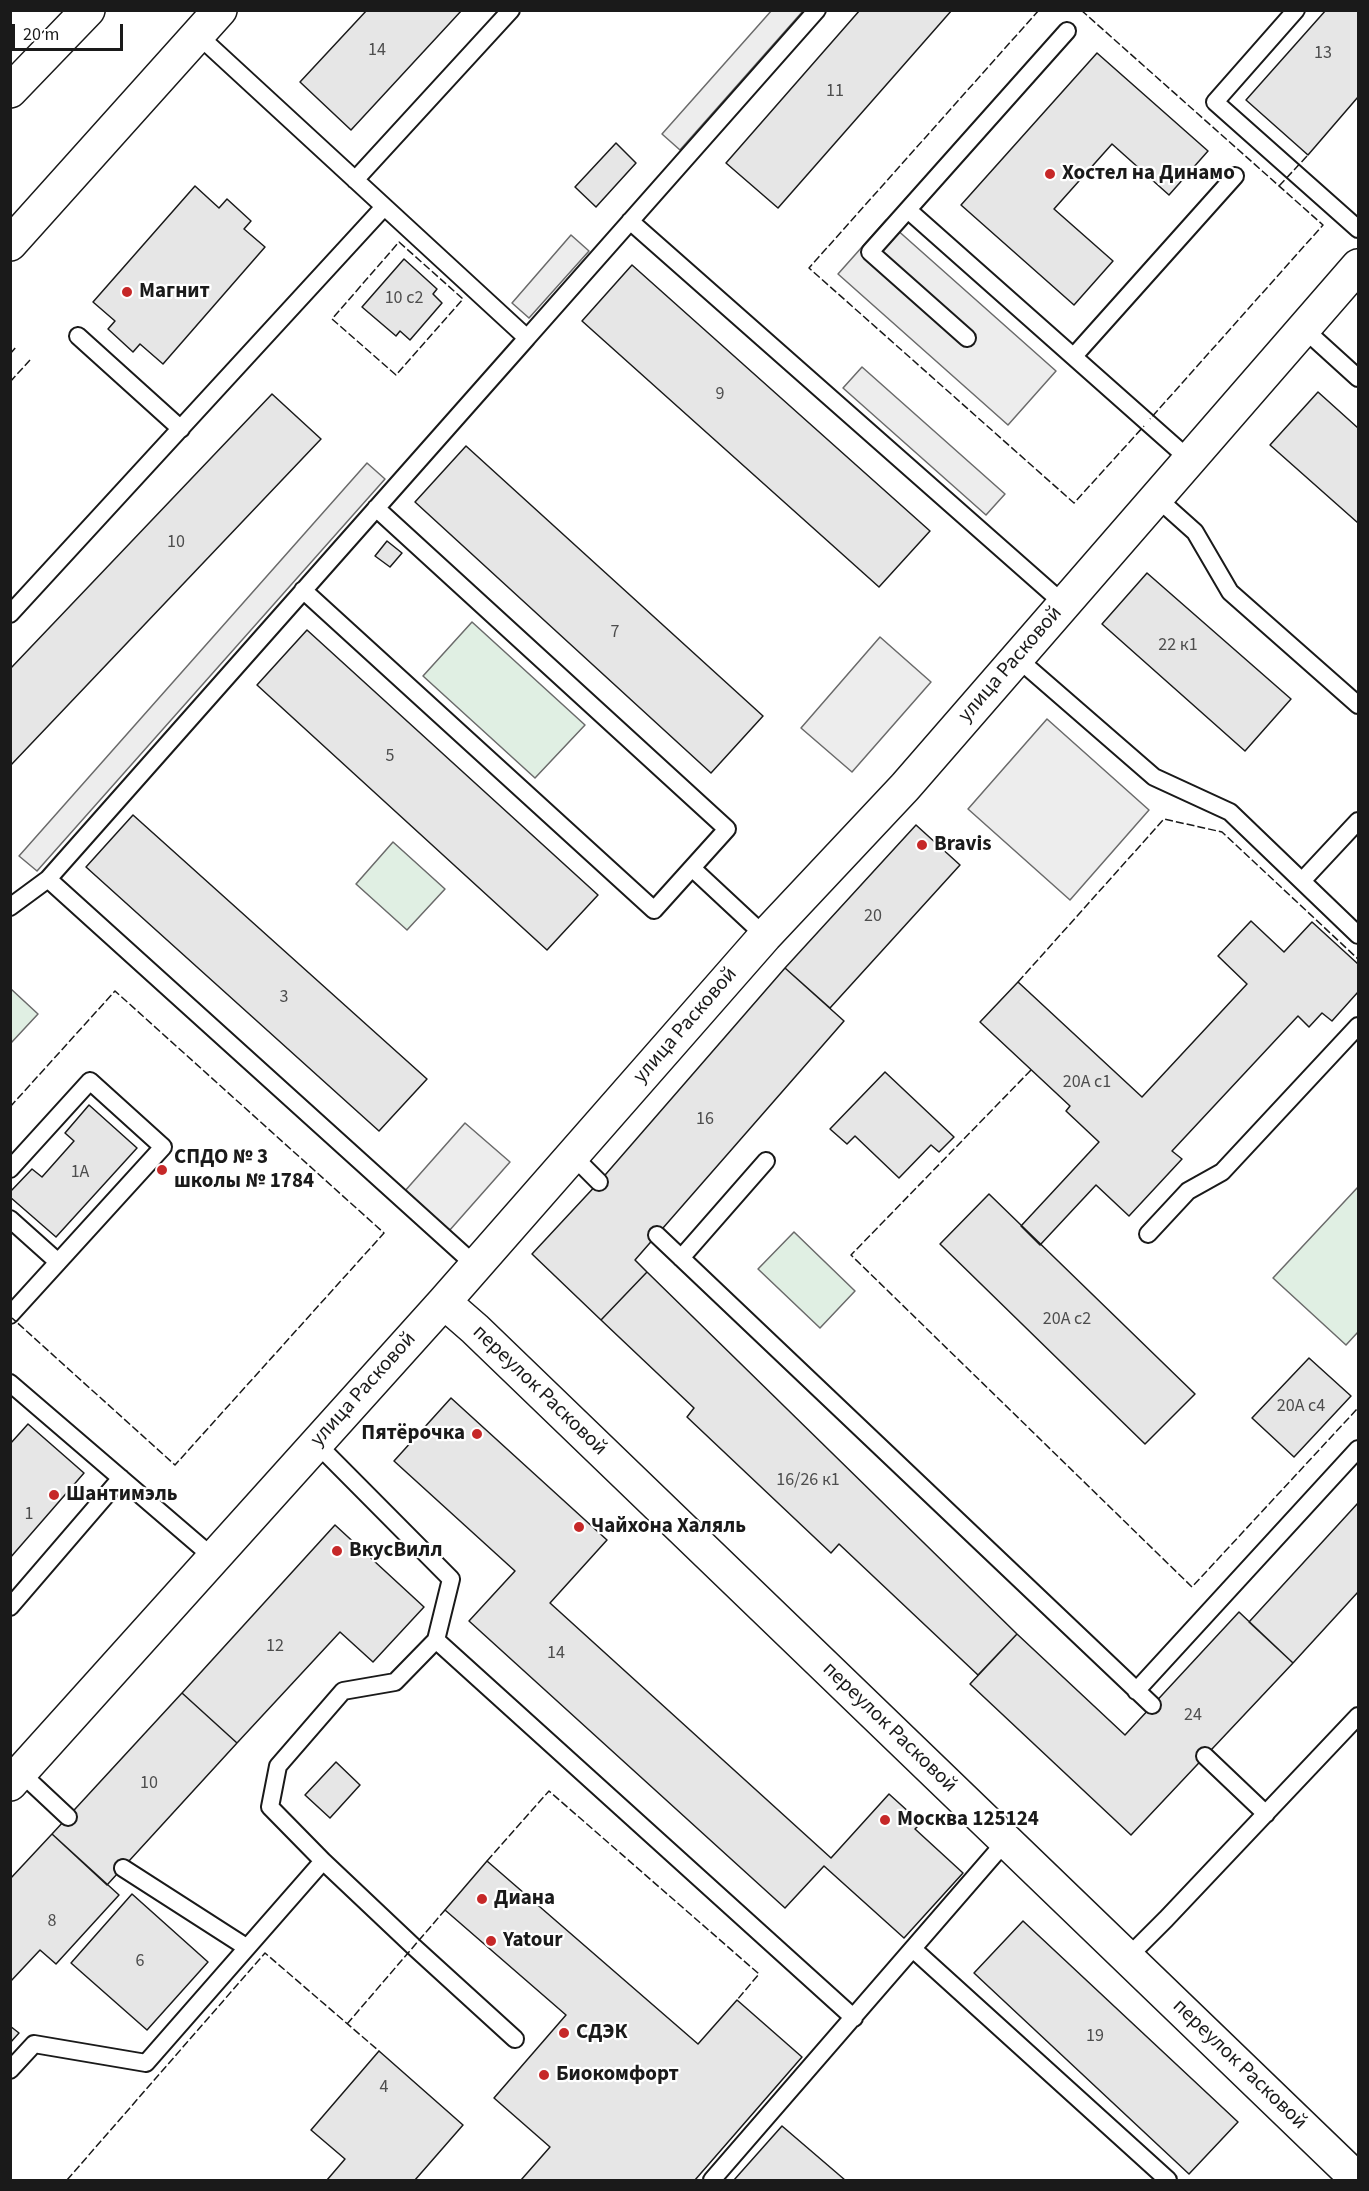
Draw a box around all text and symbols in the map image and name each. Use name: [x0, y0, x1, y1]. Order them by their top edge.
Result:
scale bar: [15, 12, 126, 50]
text: 20 m: [23, 22, 59, 47]
house number: 14: [368, 40, 386, 62]
house number: 13: [1314, 43, 1332, 65]
house number: 11: [826, 81, 844, 103]
place label: Хостел на Динамо: [1062, 161, 1235, 187]
marker: Хостел на Динамо: [1043, 167, 1057, 181]
place label: Магнит: [139, 279, 210, 305]
marker: Магнит: [120, 285, 134, 299]
house number: 10 с2: [385, 288, 423, 310]
house number: 9: [716, 384, 724, 406]
house number: 10: [167, 532, 185, 554]
street label: улица Расковой: [954, 602, 1068, 728]
house number: 7: [611, 622, 619, 644]
house number: 22 к1: [1158, 635, 1198, 657]
house number: 5: [386, 746, 394, 768]
place label: Bravis: [934, 832, 992, 858]
marker: Bravis: [915, 838, 929, 852]
house number: 20: [864, 906, 882, 928]
street label: улица Расковой: [629, 963, 743, 1089]
house number: 3: [280, 987, 288, 1009]
house number: 20А с1: [1063, 1072, 1111, 1094]
house number: 16: [696, 1109, 714, 1131]
place label: СПДО № 3 школы № 1784: [174, 1145, 314, 1195]
house number: 1А: [71, 1162, 89, 1184]
marker: СПДО № 3 школы № 1784: [155, 1163, 169, 1177]
house number: 20А с2: [1043, 1309, 1091, 1331]
street label: переулок Расковой: [466, 1320, 612, 1462]
street label: улица Расковой: [306, 1327, 422, 1453]
house number: 20А с4: [1277, 1396, 1325, 1418]
place label: Пятёрочка: [361, 1421, 465, 1447]
marker: Пятёрочка: [470, 1427, 484, 1441]
house number: 16/26 к1: [776, 1470, 840, 1492]
place label: Шантимэль: [66, 1482, 178, 1508]
marker: Шантимэль: [47, 1488, 61, 1502]
house number: 1: [25, 1504, 33, 1526]
place label: Чайхона Халяль: [591, 1514, 746, 1540]
marker: Чайхона Халяль: [572, 1520, 586, 1534]
place label: ВкусВилл: [349, 1538, 442, 1564]
marker: ВкусВилл: [330, 1544, 344, 1558]
house number: 12: [266, 1636, 284, 1658]
house number: 14: [547, 1643, 565, 1665]
street label: переулок Расковой: [816, 1657, 962, 1799]
house number: 24: [1184, 1705, 1202, 1727]
house number: 10: [140, 1773, 158, 1795]
place label: Москва 125124: [897, 1807, 1039, 1833]
marker: Москва 125124: [878, 1813, 892, 1827]
place label: Диана: [494, 1886, 555, 1912]
marker: Диана: [475, 1892, 489, 1906]
house number: 8: [48, 1911, 56, 1933]
place label: Yatour: [503, 1928, 563, 1954]
marker: Yatour: [484, 1934, 498, 1948]
house number: 6: [136, 1951, 144, 1973]
street label: переулок Расковой: [1166, 1994, 1312, 2136]
place label: СДЭК: [576, 2020, 627, 2046]
marker: СДЭК: [557, 2026, 571, 2040]
house number: 19: [1086, 2026, 1104, 2048]
place label: Биокомфорт: [556, 2062, 679, 2088]
marker: Биокомфорт: [537, 2068, 551, 2082]
house number: 4: [380, 2077, 388, 2099]

